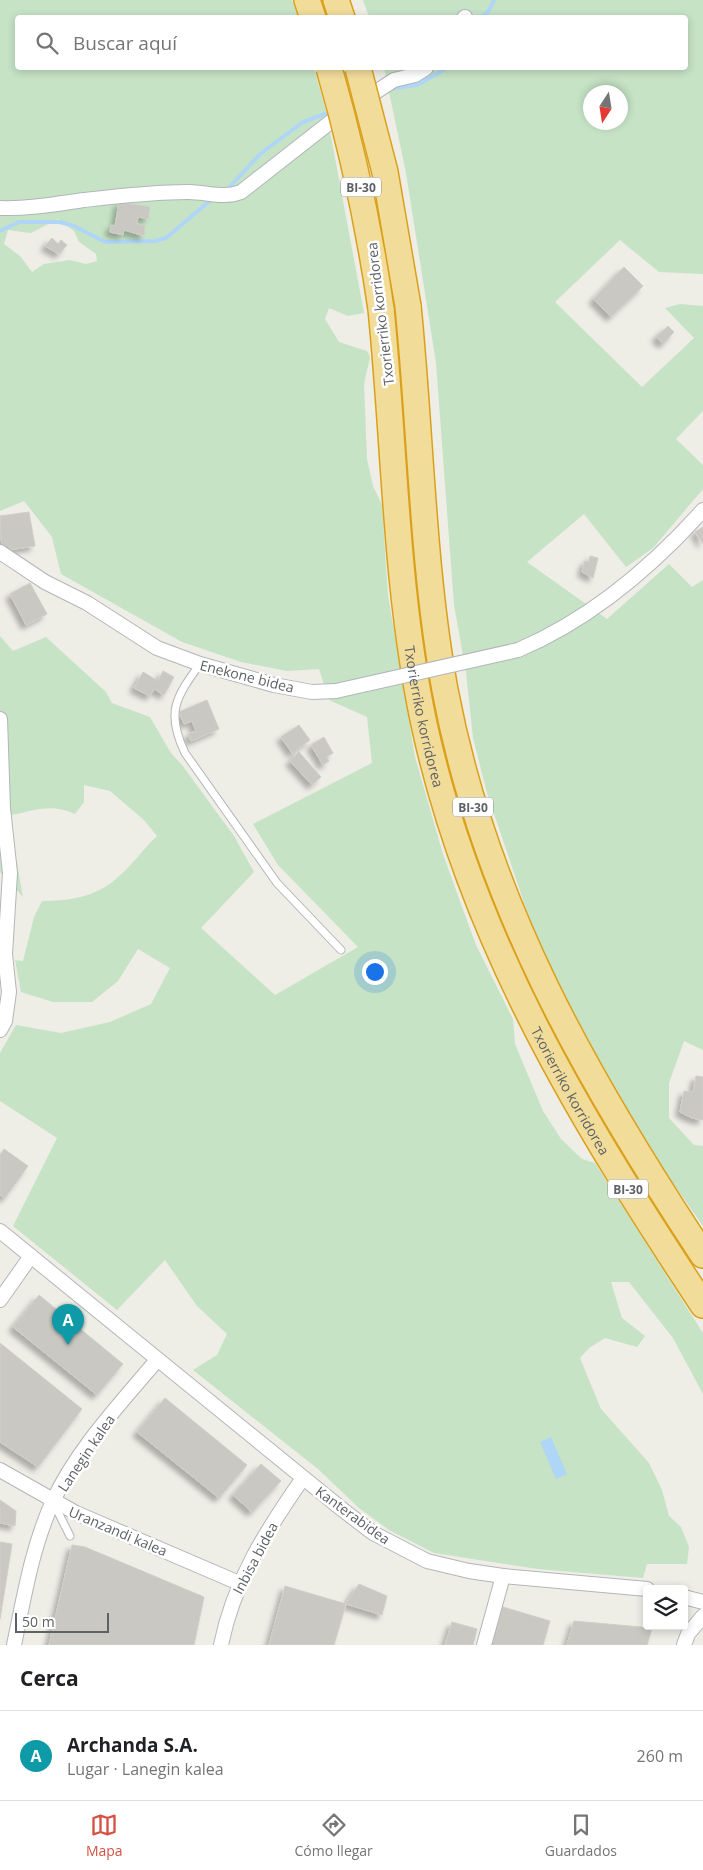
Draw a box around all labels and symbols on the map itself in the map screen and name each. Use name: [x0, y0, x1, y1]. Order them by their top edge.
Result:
north arrow: [583, 85, 628, 130]
road number: BI-30: [341, 178, 381, 196]
street label: Txorierriko korridorea: [362, 241, 398, 387]
street label: Txorierriko korridorea: [401, 644, 449, 789]
street label: Enekone bidea: [198, 655, 296, 697]
road number: BI-30: [453, 798, 493, 816]
your location: [362, 959, 388, 985]
street label: Txorierriko korridorea: [527, 1023, 614, 1158]
road number: BI-30: [608, 1180, 648, 1198]
pin: A: [52, 1304, 84, 1345]
street label: Lanegin kalea: [53, 1411, 119, 1495]
street label: Kanterabidea: [312, 1482, 394, 1548]
street label: Uranzandi kalea: [66, 1502, 170, 1560]
street label: Inbisa bidea: [228, 1519, 282, 1597]
scale bar: [15, 1610, 109, 1633]

